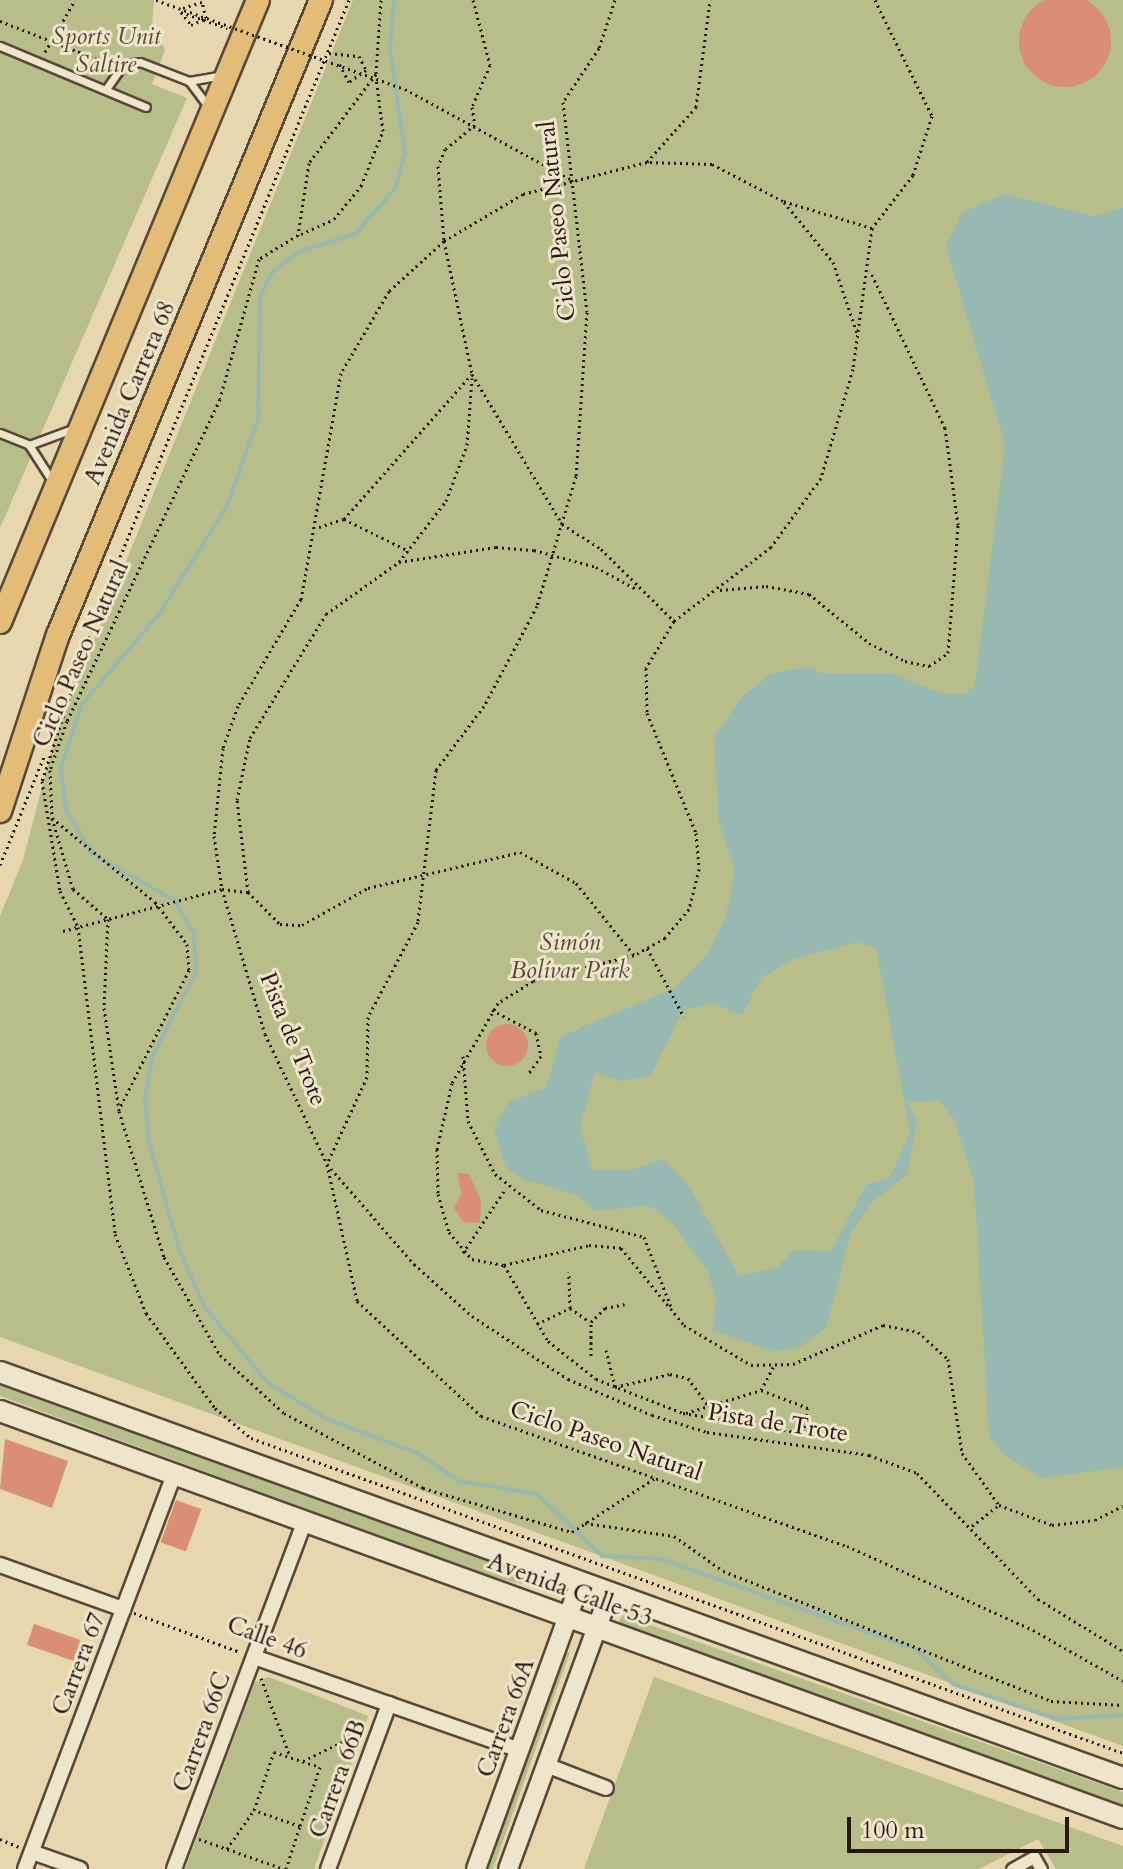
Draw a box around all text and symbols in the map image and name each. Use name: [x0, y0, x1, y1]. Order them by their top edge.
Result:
park label: Sports Unit Saltire: [51, 23, 161, 79]
street label: Ciclo Paseo Natural: [532, 119, 582, 323]
street label: Avenida Carrera 68: [78, 297, 182, 489]
street label: Ciclo Paseo Natural: [27, 556, 135, 752]
park label: Simón Bolívar Park: [510, 929, 630, 985]
street label: Pista de Trote: [253, 968, 333, 1110]
street label: Ciclo Paseo Natural: [506, 1395, 706, 1487]
street label: Pista de Trote: [706, 1398, 850, 1448]
street label: Avenida Calle 53: [484, 1547, 656, 1633]
street label: Carrera 67: [46, 1609, 112, 1719]
street label: Calle 46: [223, 1610, 311, 1666]
street label: Carrera 66A: [471, 1655, 541, 1781]
street label: Carrera 66C: [167, 1668, 237, 1796]
street label: Carrera 66B: [303, 1716, 373, 1842]
scale bar: [851, 1801, 1073, 1851]
text: 100 m: [861, 1814, 925, 1847]

